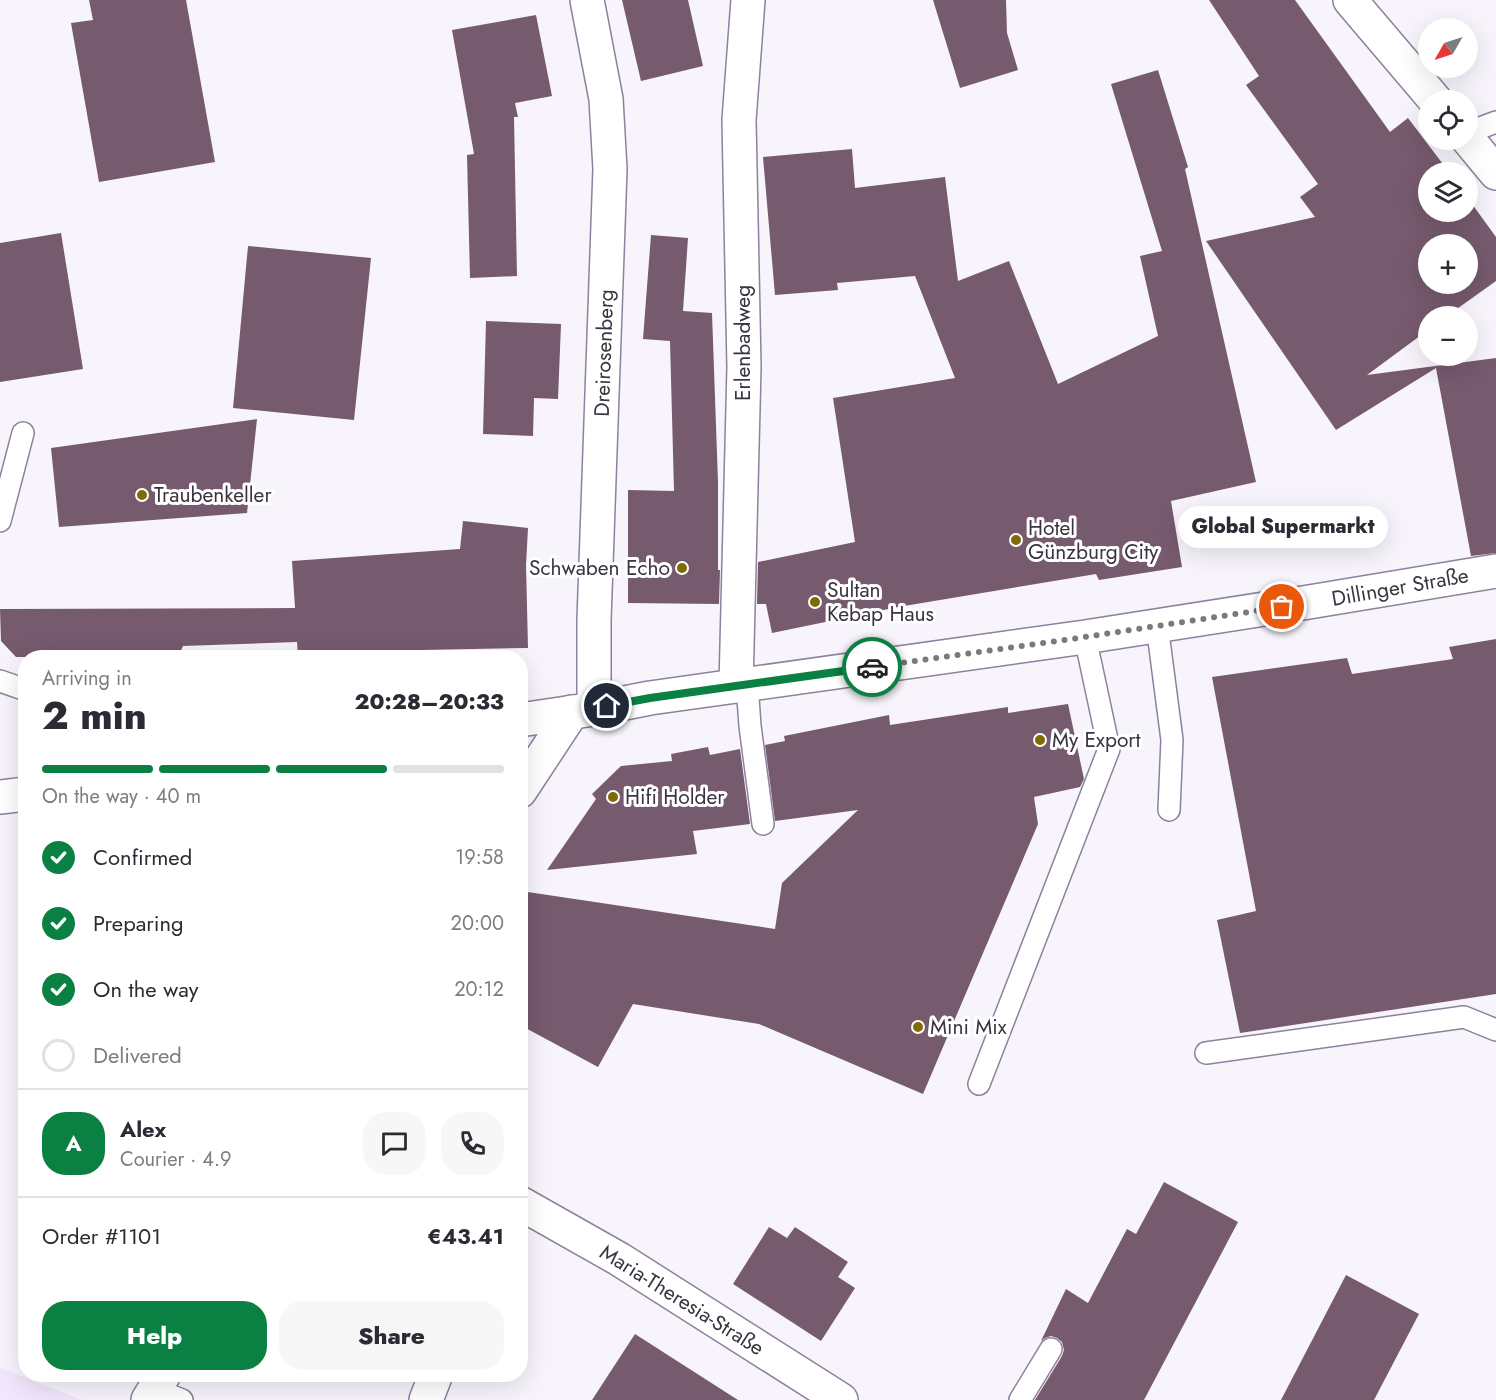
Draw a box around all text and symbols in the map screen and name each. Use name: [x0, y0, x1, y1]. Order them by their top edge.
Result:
north arrow: [1418, 18, 1478, 78]
map controls: [1418, 18, 1478, 366]
button: locate: [1418, 90, 1478, 150]
button: layers: [1418, 162, 1478, 222]
button: +: [1418, 234, 1478, 294]
street label: Erlenbadweg: [728, 285, 758, 401]
street label: Dreirosenberg: [587, 289, 621, 417]
button: −: [1418, 306, 1478, 366]
place label: Traubenkeller: [154, 480, 272, 510]
marker: Traubenkeller: [135, 488, 149, 502]
callout: Global Supermarkt: [1177, 505, 1387, 547]
text: Global Supermarkt: [1192, 512, 1375, 541]
place label: Hotel Günzburg City: [1028, 513, 1159, 567]
marker: Hotel Günzburg City: [1009, 533, 1023, 547]
place label: Schwaben Echo: [529, 553, 670, 583]
street label: Dillinger Straße: [1329, 560, 1471, 614]
marker: Schwaben Echo: [675, 561, 689, 575]
place label: Sultan Kebap Haus: [827, 575, 934, 629]
pin: [1256, 581, 1307, 632]
icon: bag: [1265, 590, 1298, 623]
marker: Sultan Kebap Haus: [808, 595, 822, 609]
courier: [842, 637, 902, 697]
icon: car: [856, 651, 889, 684]
text: Arriving in: [42, 664, 132, 693]
pin: [581, 680, 632, 731]
text: 20:28–20:33: [354, 685, 504, 717]
text: 2 min: [42, 687, 147, 744]
icon: home: [590, 689, 623, 722]
place label: My Export: [1052, 725, 1141, 755]
marker: My Export: [1033, 733, 1047, 747]
text: On the way · 40 m: [42, 782, 201, 811]
place label: Hifi Holder: [625, 782, 725, 812]
marker: Hifi Holder: [606, 790, 620, 804]
icon: check: [42, 841, 75, 874]
text: Confirmed: [93, 841, 192, 873]
text: 19:58: [455, 843, 504, 872]
icon: check: [42, 907, 75, 940]
text: Preparing: [93, 907, 184, 939]
text: 20:00: [451, 909, 504, 938]
icon: check: [42, 973, 75, 1006]
text: On the way: [93, 973, 198, 1005]
text: 20:12: [454, 975, 504, 1004]
place label: Mini Mix: [930, 1012, 1007, 1042]
marker: Mini Mix: [911, 1020, 925, 1034]
text: Delivered: [93, 1039, 182, 1071]
button: chat: [363, 1112, 426, 1175]
button: phone: [441, 1112, 504, 1175]
text: Alex: [120, 1113, 166, 1145]
text: A: [65, 1127, 82, 1159]
text: Courier · 4.9: [120, 1145, 232, 1174]
text: Order #1101: [42, 1220, 161, 1252]
text: €43.41: [427, 1220, 504, 1252]
street label: Maria-Theresia-Straße: [594, 1237, 770, 1363]
button: Help: [42, 1301, 267, 1370]
button: Share: [279, 1301, 504, 1370]

